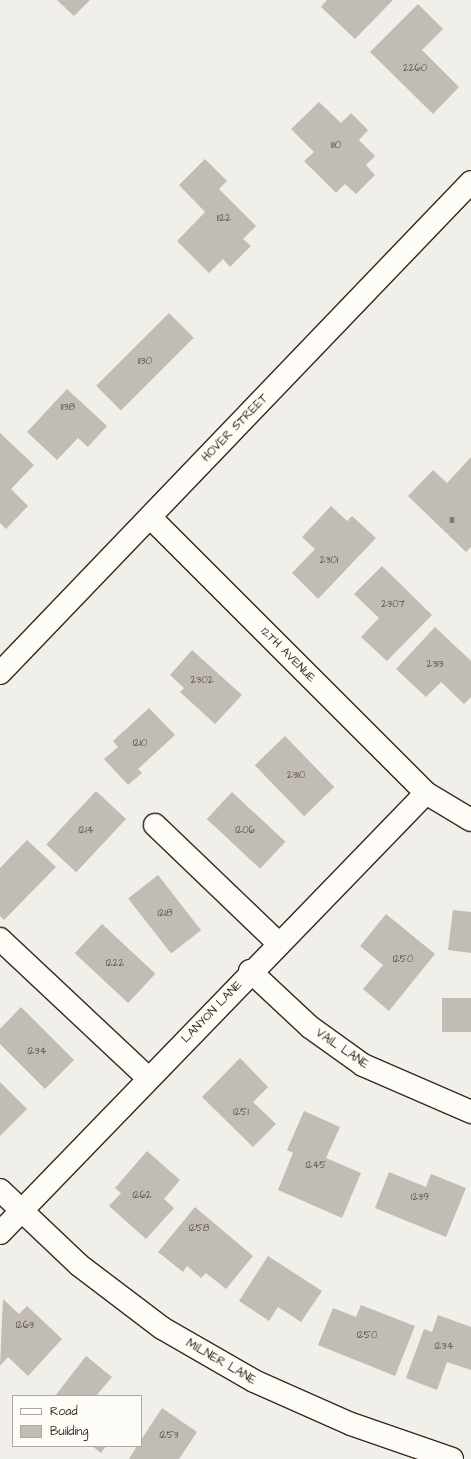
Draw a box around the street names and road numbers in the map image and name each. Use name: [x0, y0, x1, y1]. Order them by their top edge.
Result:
street label: HOVER STREET: [199, 391, 271, 465]
street label: 12TH AVENUE: [258, 625, 318, 685]
street label: LANYON LANE: [179, 978, 245, 1046]
street label: VAIL LANE: [313, 1026, 371, 1072]
street label: MILNER LANE: [183, 1336, 259, 1388]

